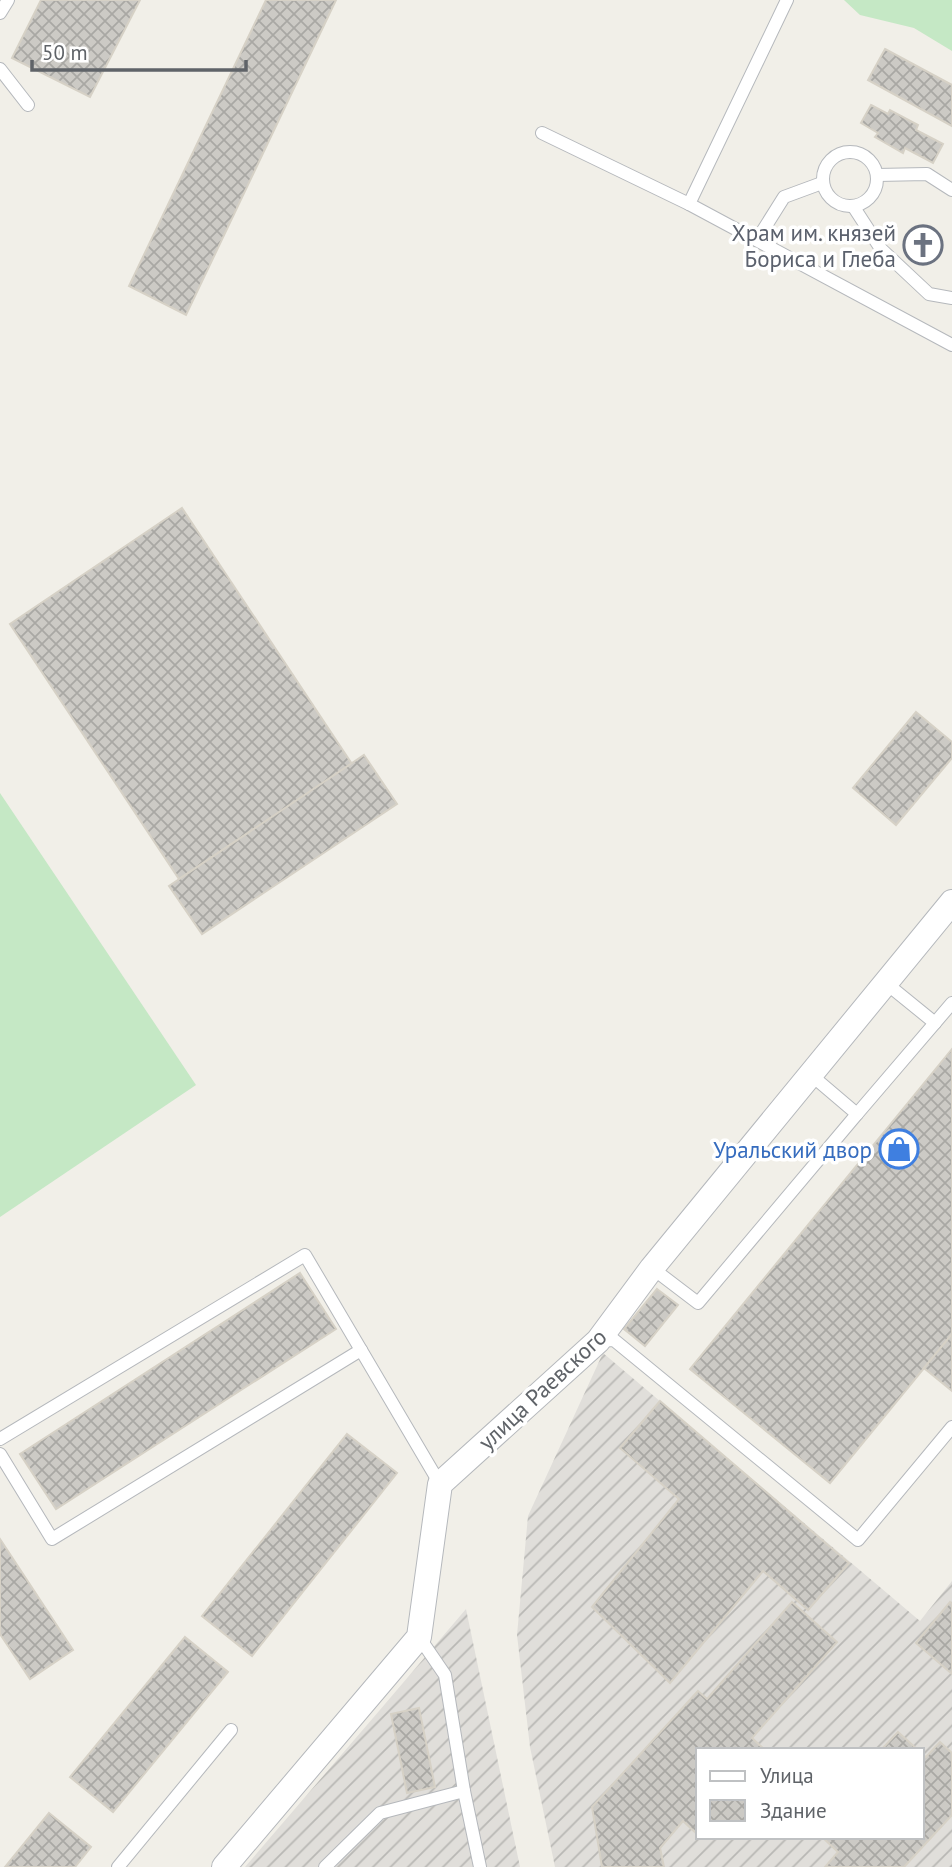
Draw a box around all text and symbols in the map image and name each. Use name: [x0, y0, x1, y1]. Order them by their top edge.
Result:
scale bar: [32, 28, 245, 72]
text: 50 m: [42, 39, 88, 66]
place label: Храм им. князей Бориса и Глеба: [732, 218, 896, 273]
church icon: Храм им. князей Бориса и Глеба: [902, 224, 944, 266]
shop icon: Уральский двор: [878, 1128, 920, 1170]
place label: Уральский двор: [713, 1135, 872, 1164]
street label: улица Раевского: [472, 1322, 612, 1456]
legend: [696, 1748, 924, 1839]
text: Улица: [760, 1762, 814, 1789]
text: Здание: [760, 1797, 827, 1824]

